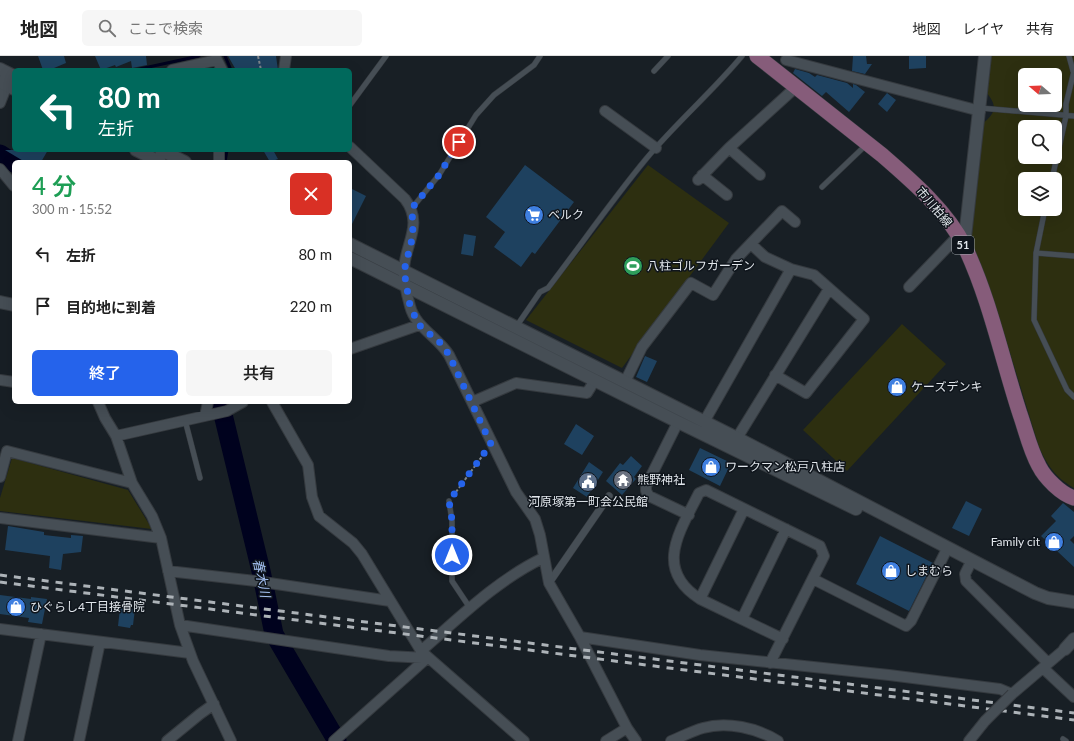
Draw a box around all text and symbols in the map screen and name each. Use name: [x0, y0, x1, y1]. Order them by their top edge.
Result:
search box: [82, 10, 362, 46]
text: 地図: [20, 17, 58, 40]
icon: search: [96, 17, 118, 39]
text: ここで検索: [128, 19, 203, 37]
text: 地図: [912, 20, 940, 37]
text: レイヤ: [962, 20, 1004, 37]
text: 共有: [1026, 20, 1054, 37]
north arrow: [1018, 68, 1062, 112]
map controls: [1018, 68, 1062, 216]
text: 80 m: [98, 80, 161, 114]
icon: left: [32, 84, 84, 136]
text: 左折: [98, 117, 134, 139]
button: search: [1018, 120, 1062, 164]
pin: [442, 125, 476, 159]
icon: arrive: [448, 131, 470, 153]
text: 4 分: [32, 171, 76, 200]
button: layers: [1018, 172, 1062, 216]
button: close: [290, 173, 332, 215]
street label: 市川柏線: [913, 183, 956, 230]
text: 300 m · 15:52: [32, 201, 112, 217]
supermarket icon: ベルク: [523, 204, 545, 226]
place label: ベルク: [548, 207, 584, 222]
road number: 51: [952, 236, 974, 254]
icon: left: [32, 243, 54, 265]
text: 80 m: [298, 245, 332, 263]
text: 左折: [66, 246, 96, 264]
sports icon: 八柱ゴルフガーデン: [622, 255, 644, 277]
place label: 八柱ゴルフガーデン: [647, 258, 755, 273]
icon: arrive: [32, 295, 54, 317]
text: 220 m: [290, 297, 332, 315]
text: 目的地に到着: [66, 298, 156, 316]
button: 終了: [32, 350, 178, 396]
button: 共有: [186, 350, 332, 396]
shop icon: ケーズデンキ: [886, 376, 908, 398]
place label: ケーズデンキ: [911, 379, 982, 394]
shop icon: ワークマン松戸八柱店: [700, 456, 722, 478]
place label: ワークマン松戸八柱店: [725, 459, 845, 474]
temple icon: 熊野神社: [612, 469, 634, 491]
public building icon: 河原塚第一町会公民館: [577, 471, 599, 493]
place label: 熊野神社: [637, 472, 685, 487]
place label: 河原塚第一町会公民館: [528, 494, 648, 509]
shop icon: Family cit: [1043, 531, 1065, 553]
position arrow: [431, 534, 473, 576]
place label: Family cit: [991, 534, 1041, 549]
water label: 春木川: [250, 557, 274, 601]
shop icon: しまむら: [880, 560, 902, 582]
place label: しまむら: [905, 563, 953, 578]
shop icon: ひぐらし4丁目接骨院: [5, 596, 27, 618]
place label: ひぐらし4丁目接骨院: [30, 599, 145, 614]

